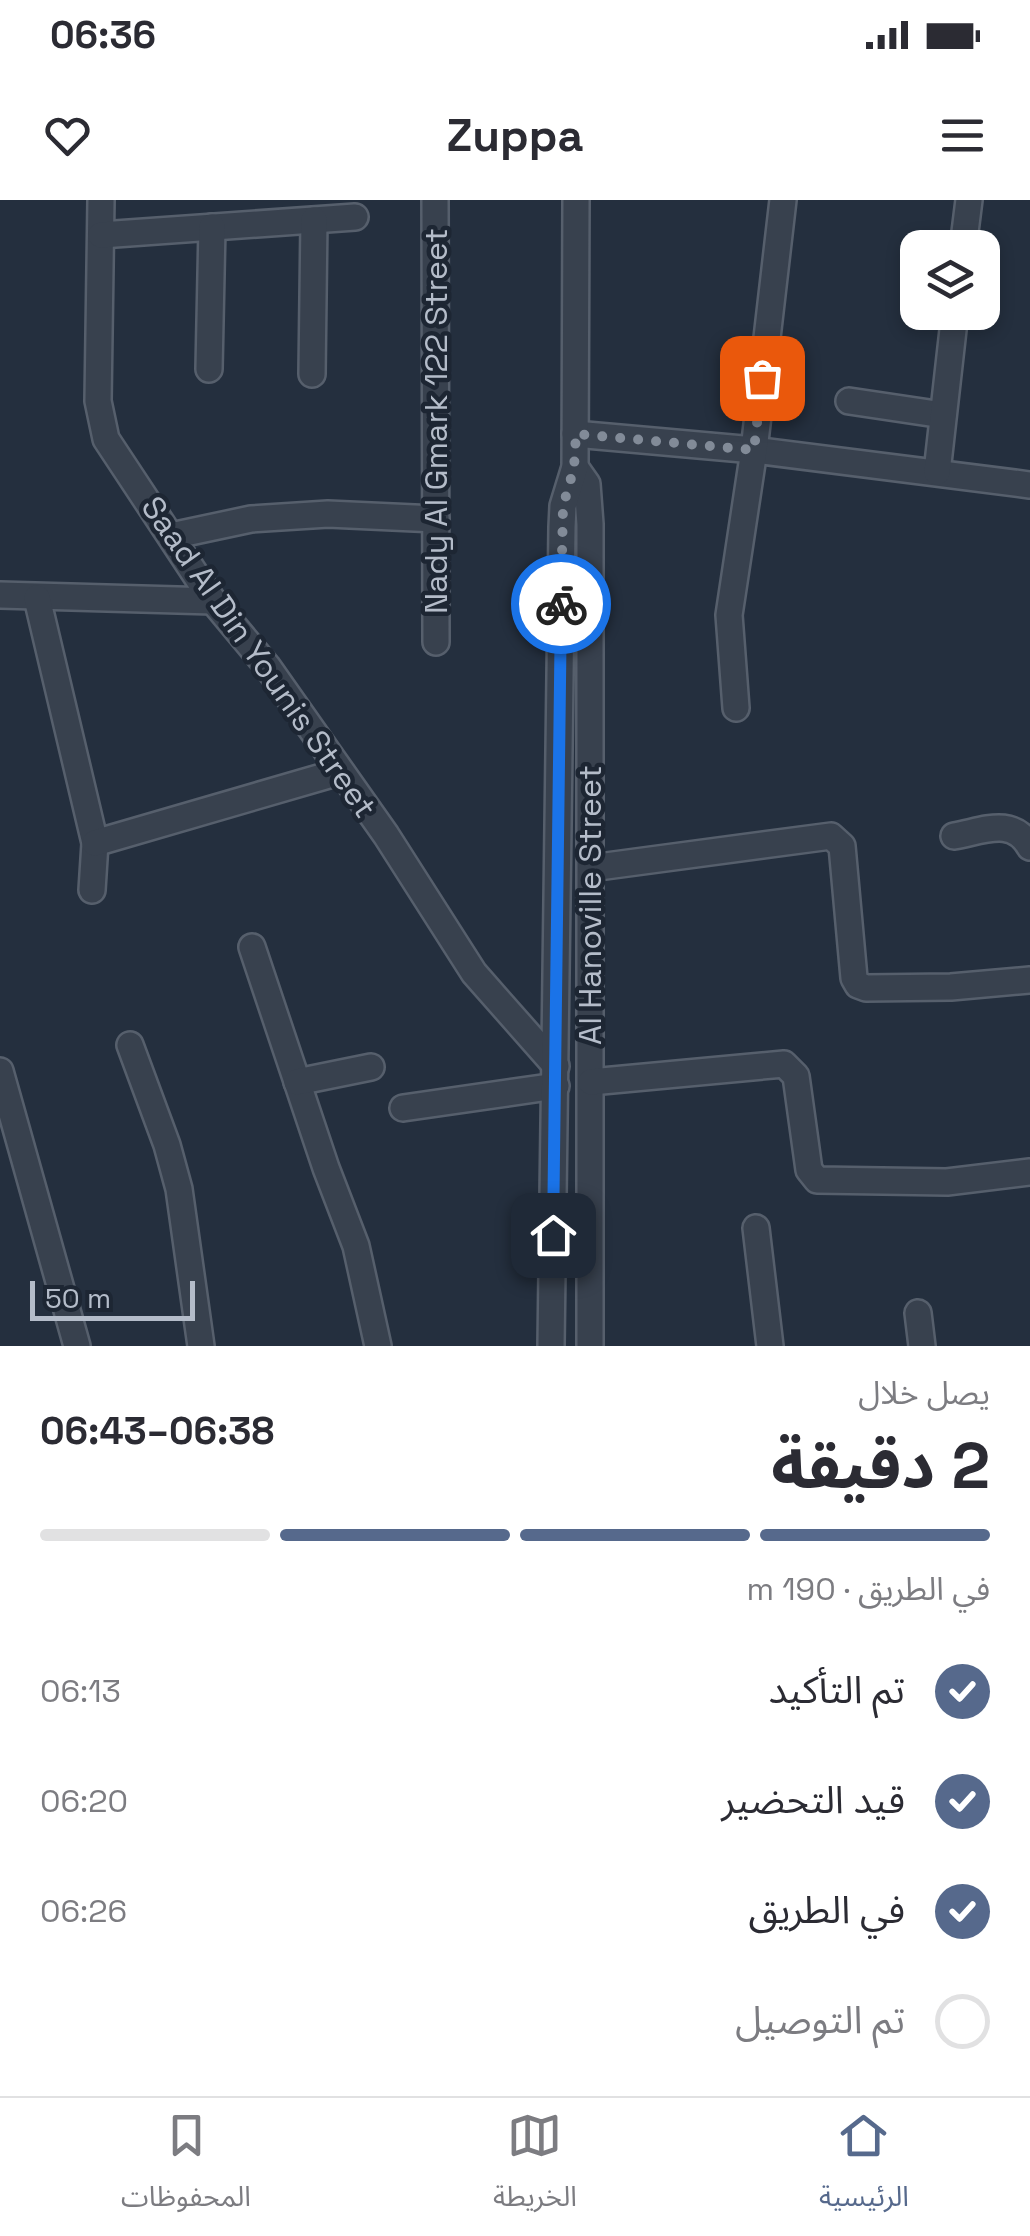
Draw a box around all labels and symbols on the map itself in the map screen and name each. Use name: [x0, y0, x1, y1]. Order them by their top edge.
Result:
street label: Nady Al Gmark 122 Street: [416, 228, 456, 614]
pin: [720, 336, 805, 421]
street label: Saad Al Din Younis Street: [133, 488, 385, 826]
courier: [511, 554, 611, 654]
street label: Al Hanoville Street: [570, 765, 610, 1045]
pin: [511, 1193, 596, 1278]
scale bar: [30, 1276, 195, 1320]

